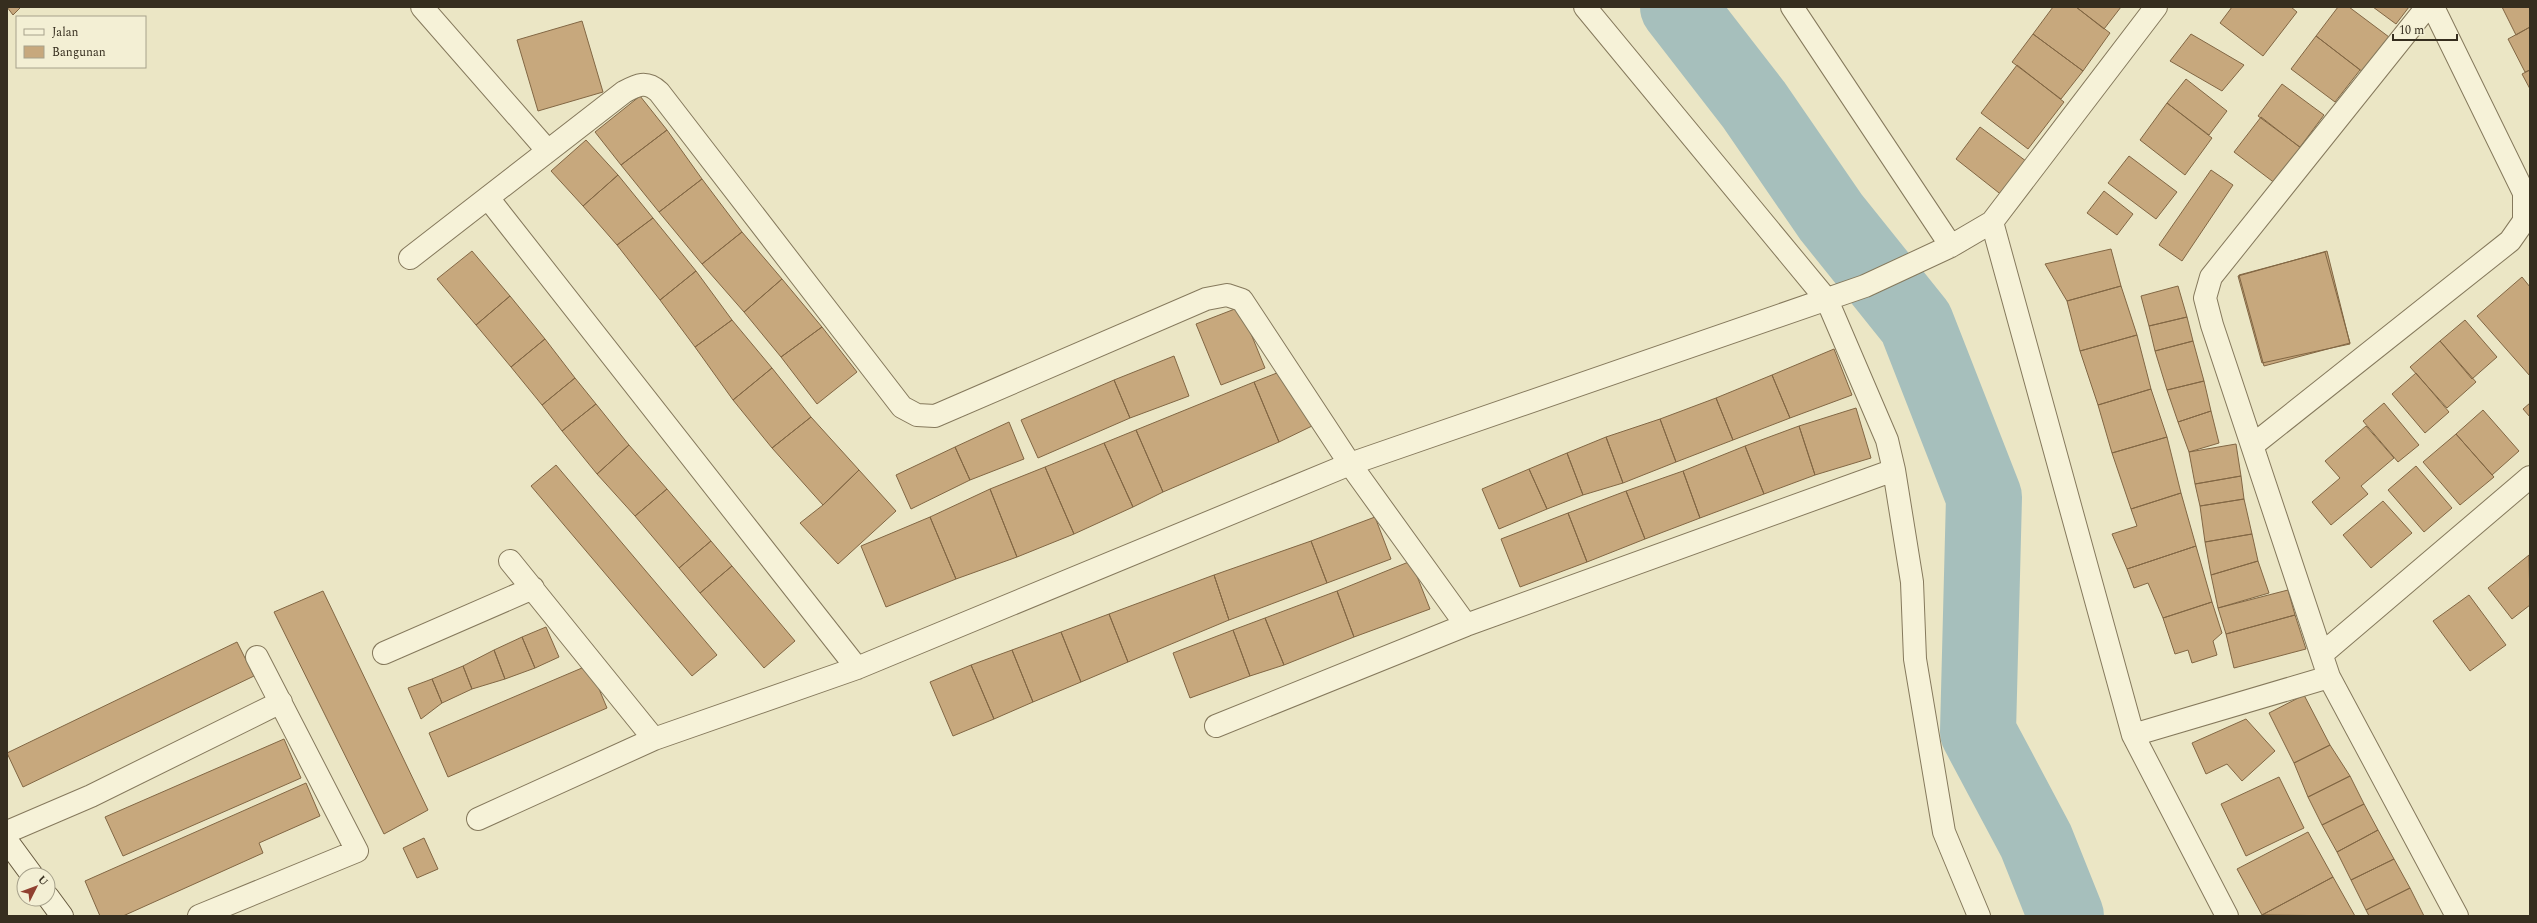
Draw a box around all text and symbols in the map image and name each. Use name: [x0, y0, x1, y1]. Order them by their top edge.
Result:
legend: [16, 16, 146, 68]
scale bar: [2393, 16, 2457, 42]
text: 10 m: [2399, 21, 2424, 40]
text: Jalan: [52, 23, 79, 42]
text: Bangunan: [52, 43, 106, 62]
north arrow: [16, 867, 56, 907]
text: U: [34, 872, 52, 890]

